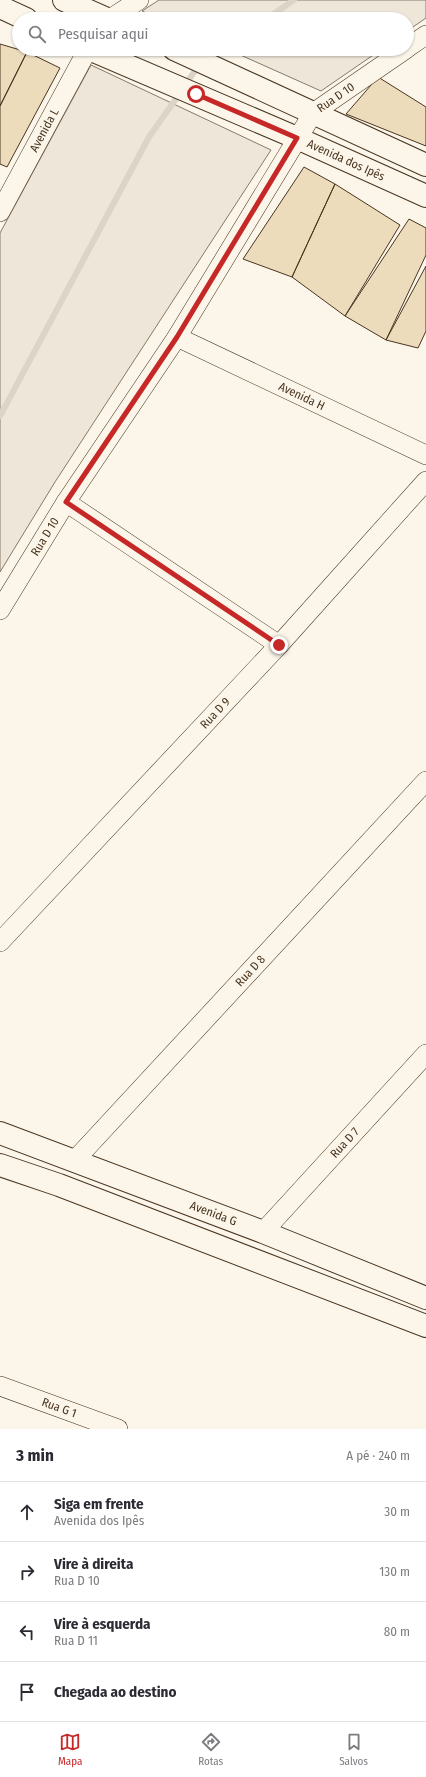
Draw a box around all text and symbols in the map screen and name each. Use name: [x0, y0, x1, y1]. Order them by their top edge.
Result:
search box: [12, 12, 414, 56]
icon: search: [26, 23, 48, 45]
text: Pesquisar aqui: [58, 25, 148, 43]
street label: Rua D 10: [314, 80, 357, 115]
route start: [187, 85, 205, 103]
street label: Avenida L: [27, 105, 62, 154]
street label: Avenida dos Ipês: [305, 137, 387, 184]
street label: Avenida H: [276, 379, 327, 413]
street label: Rua D 10: [28, 515, 62, 558]
route end: [270, 636, 288, 654]
street label: Rua D 9: [197, 695, 233, 731]
street label: Rua D 8: [232, 952, 268, 989]
street label: Rua D 7: [327, 1125, 362, 1161]
street label: Avenida G: [188, 1198, 239, 1229]
street label: Rua G 1: [40, 1395, 78, 1420]
text: 3 min: [16, 1445, 54, 1466]
text: A pé · 240 m: [346, 1448, 410, 1463]
text: Siga em frente: [54, 1495, 144, 1513]
icon: ahead: [16, 1501, 38, 1523]
text: 30 m: [384, 1504, 410, 1519]
text: Avenida dos Ipês: [54, 1513, 144, 1528]
text: Vire à direita: [54, 1555, 133, 1573]
icon: right: [16, 1561, 38, 1583]
text: 130 m: [379, 1564, 410, 1579]
text: Rua D 10: [54, 1573, 100, 1588]
text: Vire à esquerda: [54, 1615, 151, 1633]
icon: left: [16, 1621, 38, 1643]
text: 80 m: [384, 1624, 410, 1639]
text: Rua D 11: [54, 1633, 98, 1648]
icon: arrive: [16, 1681, 38, 1703]
text: Chegada ao destino: [54, 1683, 176, 1701]
tab: Mapa: [58, 1731, 82, 1768]
tab: Rotas: [198, 1731, 223, 1768]
tab: Salvos: [339, 1731, 368, 1768]

